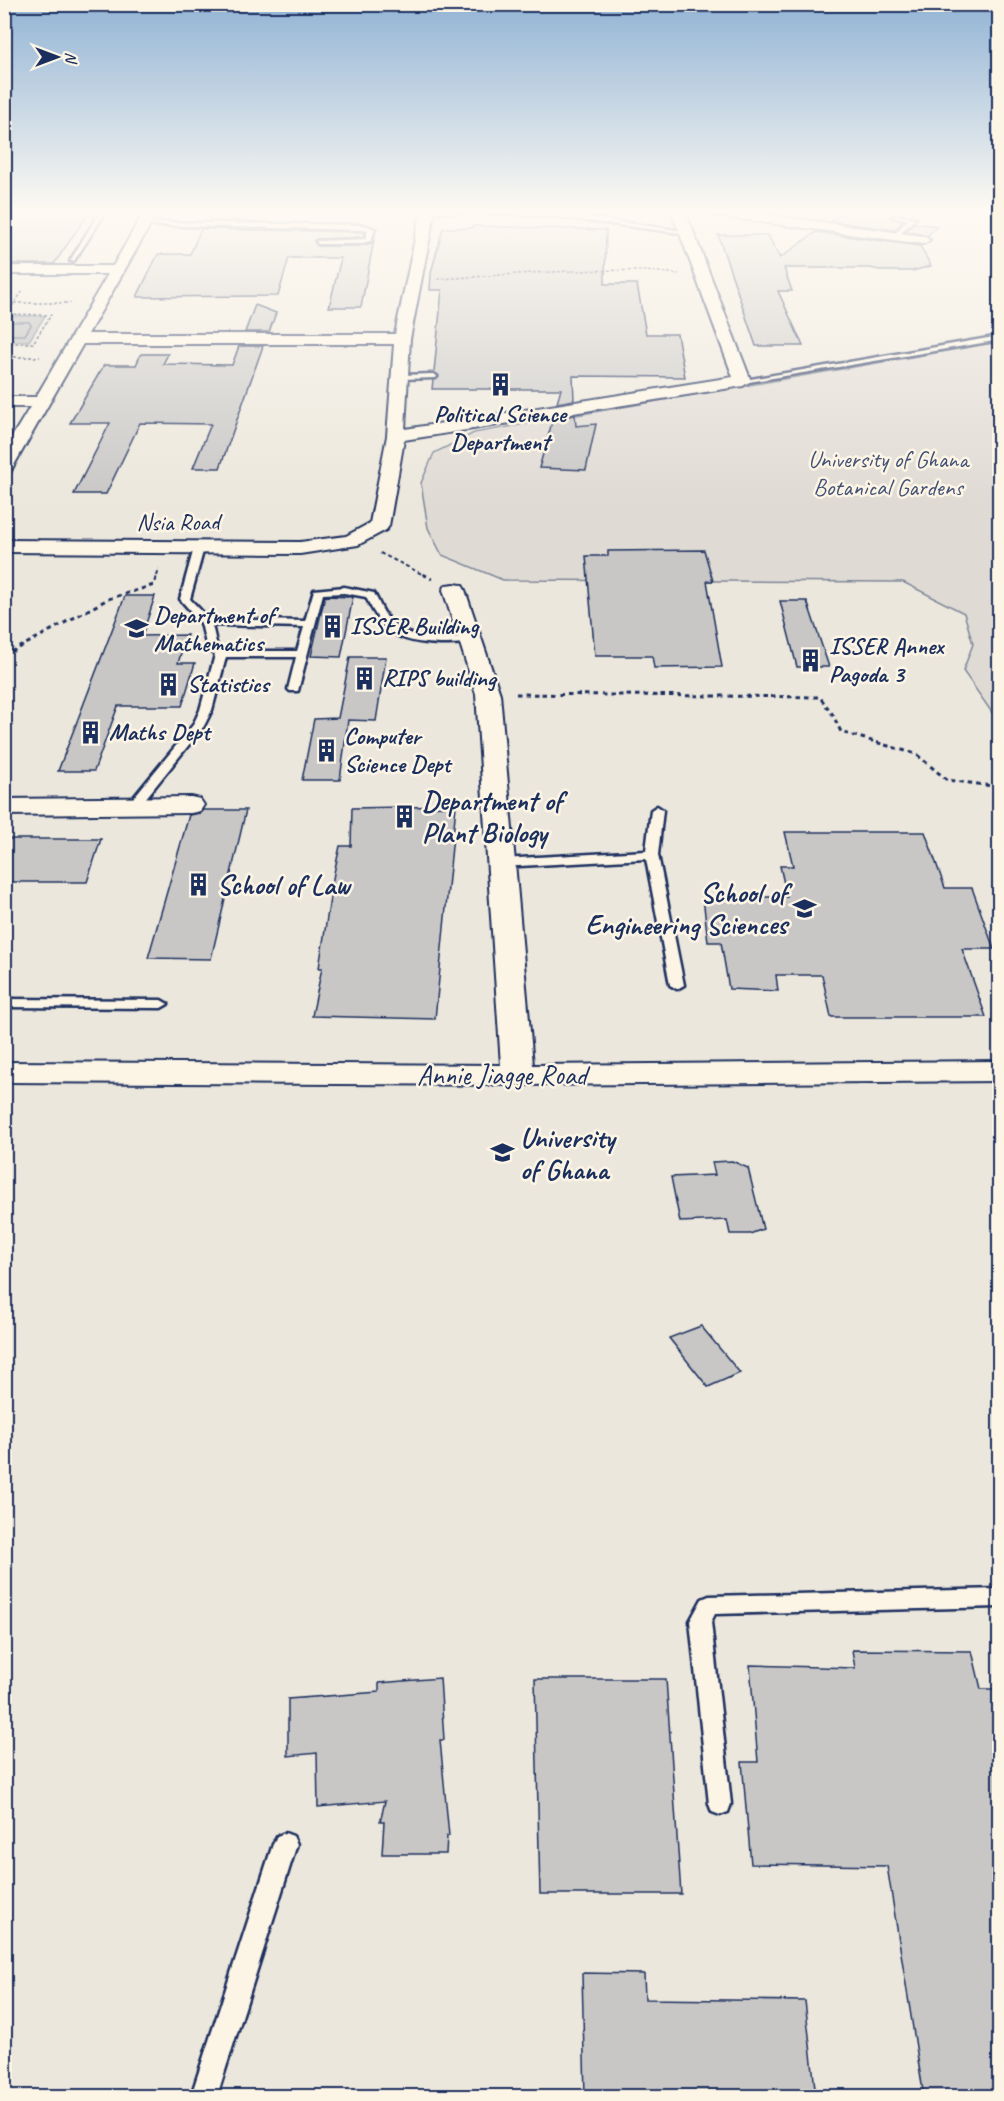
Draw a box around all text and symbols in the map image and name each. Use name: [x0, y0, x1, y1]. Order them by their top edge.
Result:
north arrow: [27, 27, 87, 87]
text: N: [61, 52, 81, 65]
building icon: Political Science Department: [487, 371, 513, 397]
place label: Political Science Department: [434, 399, 568, 457]
park label: University of Ghana Botanical Gardens: [808, 444, 970, 502]
street label: Nsia Road: [137, 507, 223, 537]
place label: Department of Mathematics: [154, 600, 280, 658]
place label: ISSER Building: [350, 611, 481, 641]
building icon: ISSER Building: [319, 613, 345, 639]
school or university icon: Department of Mathematics: [123, 616, 149, 642]
place label: ISSER Annex Pagoda 3: [829, 631, 946, 689]
building icon: ISSER Annex Pagoda 3: [798, 647, 824, 673]
place label: RIPS building: [382, 663, 498, 693]
building icon: RIPS building: [351, 665, 377, 691]
place label: Statistics: [187, 669, 271, 699]
building icon: Statistics: [156, 671, 182, 697]
place label: Maths Dept: [109, 717, 213, 747]
building icon: Maths Dept: [78, 719, 104, 745]
place label: Computer Science Dept: [344, 721, 453, 779]
building icon: Computer Science Dept: [313, 737, 339, 763]
place label: Department of Plant Biology: [422, 783, 569, 850]
building icon: Department of Plant Biology: [391, 803, 417, 829]
place label: School of Law: [217, 867, 352, 902]
building icon: School of Law: [186, 871, 212, 897]
place label: School of Engineering Sciences: [585, 875, 794, 942]
school or university icon: School of Engineering Sciences: [792, 895, 818, 921]
street label: Annie Jiagge Road: [417, 1057, 591, 1092]
place label: University of Ghana: [520, 1120, 618, 1187]
school or university icon: University of Ghana: [489, 1140, 515, 1166]

